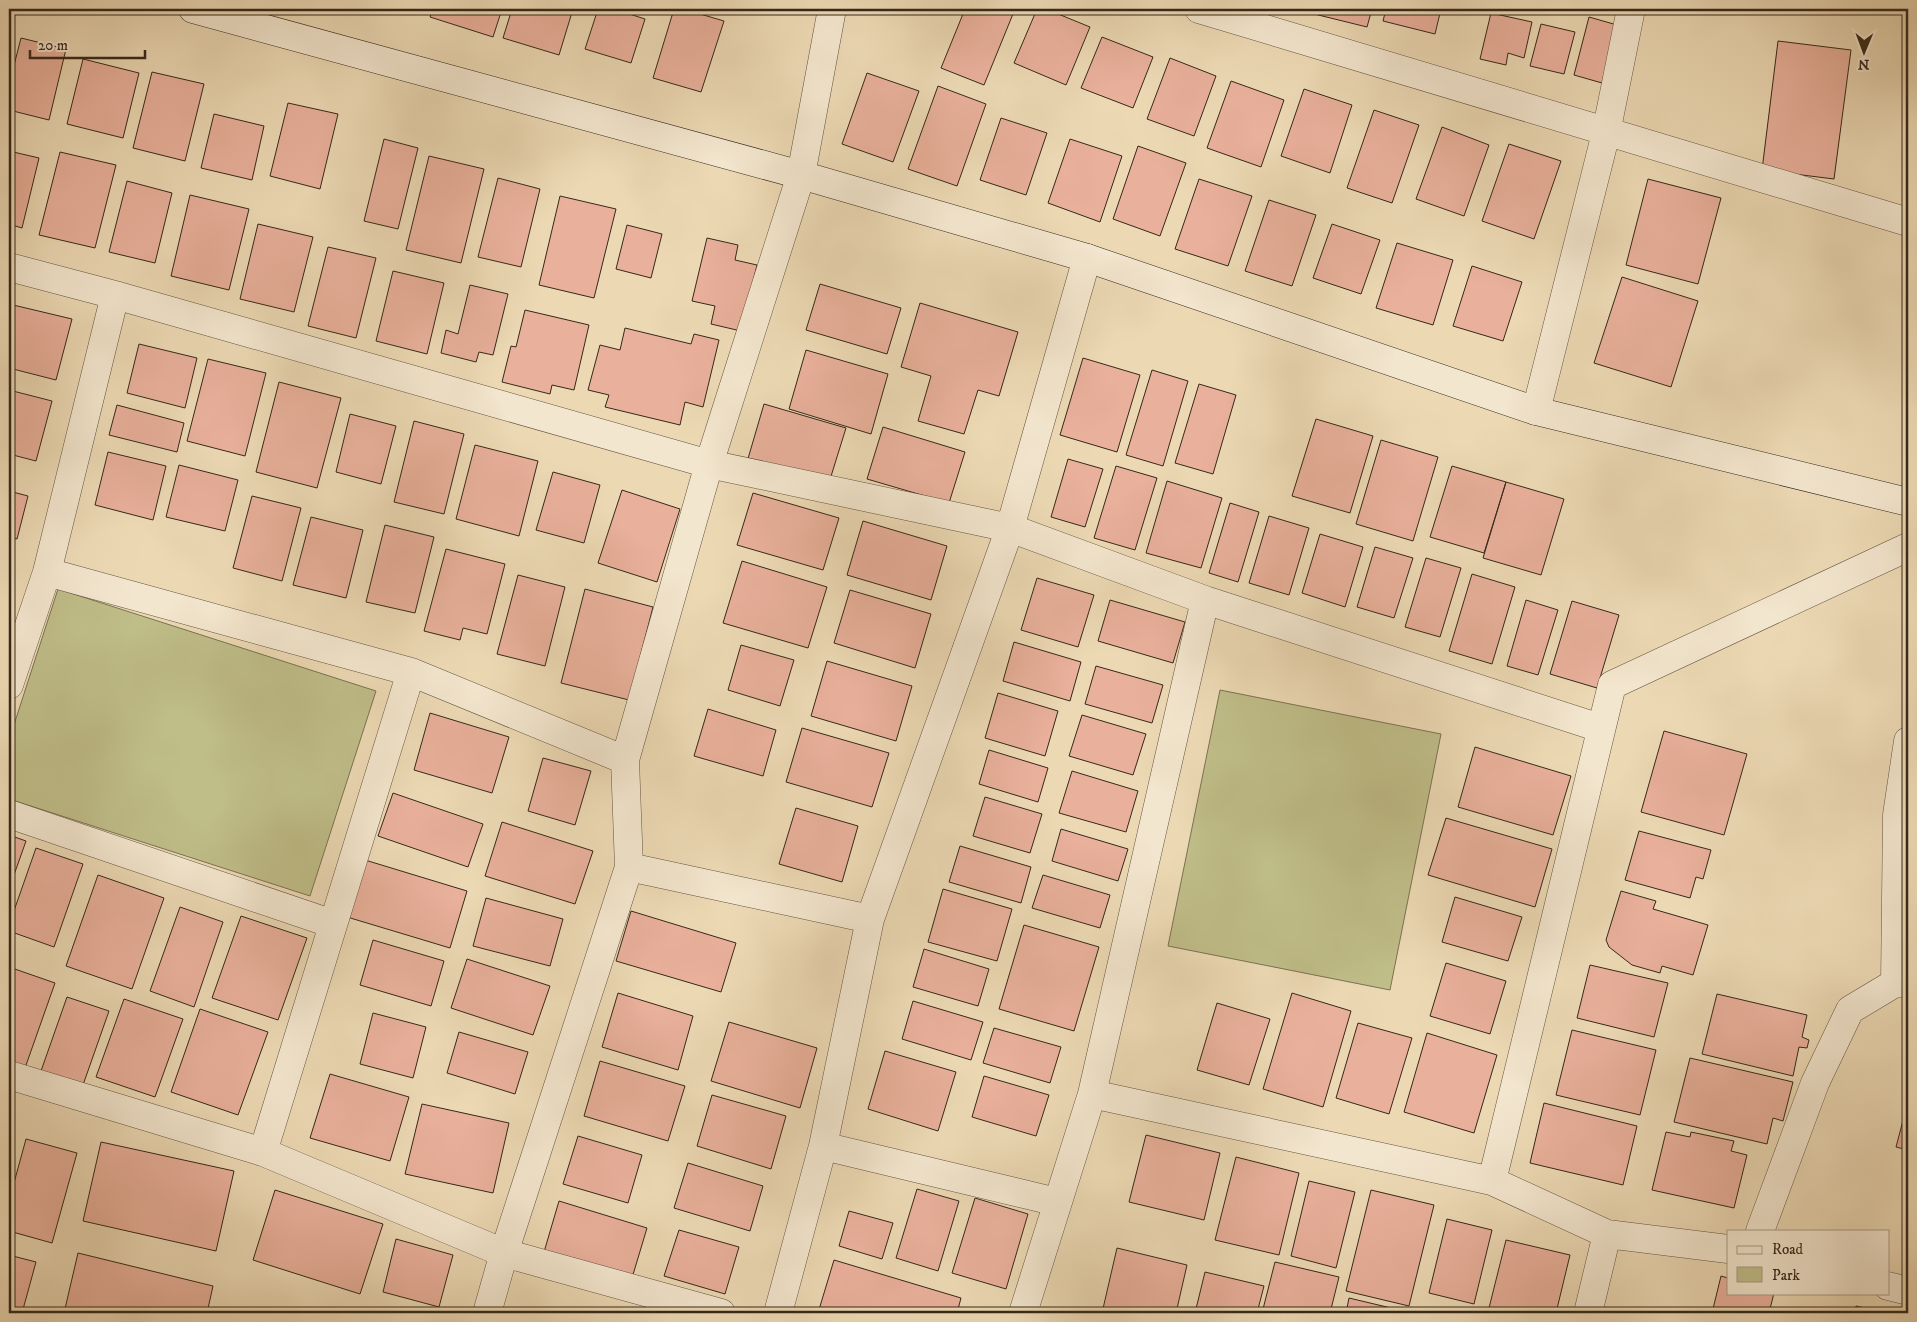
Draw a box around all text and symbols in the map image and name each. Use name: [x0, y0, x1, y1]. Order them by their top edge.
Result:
scale bar: [30, 28, 145, 60]
north arrow: [1840, 28, 1890, 78]
text: 20 m: [38, 36, 68, 55]
text: N: [1857, 55, 1870, 73]
legend: [1727, 1230, 1890, 1294]
text: Road: [1772, 1240, 1804, 1259]
text: Park: [1772, 1266, 1801, 1285]

